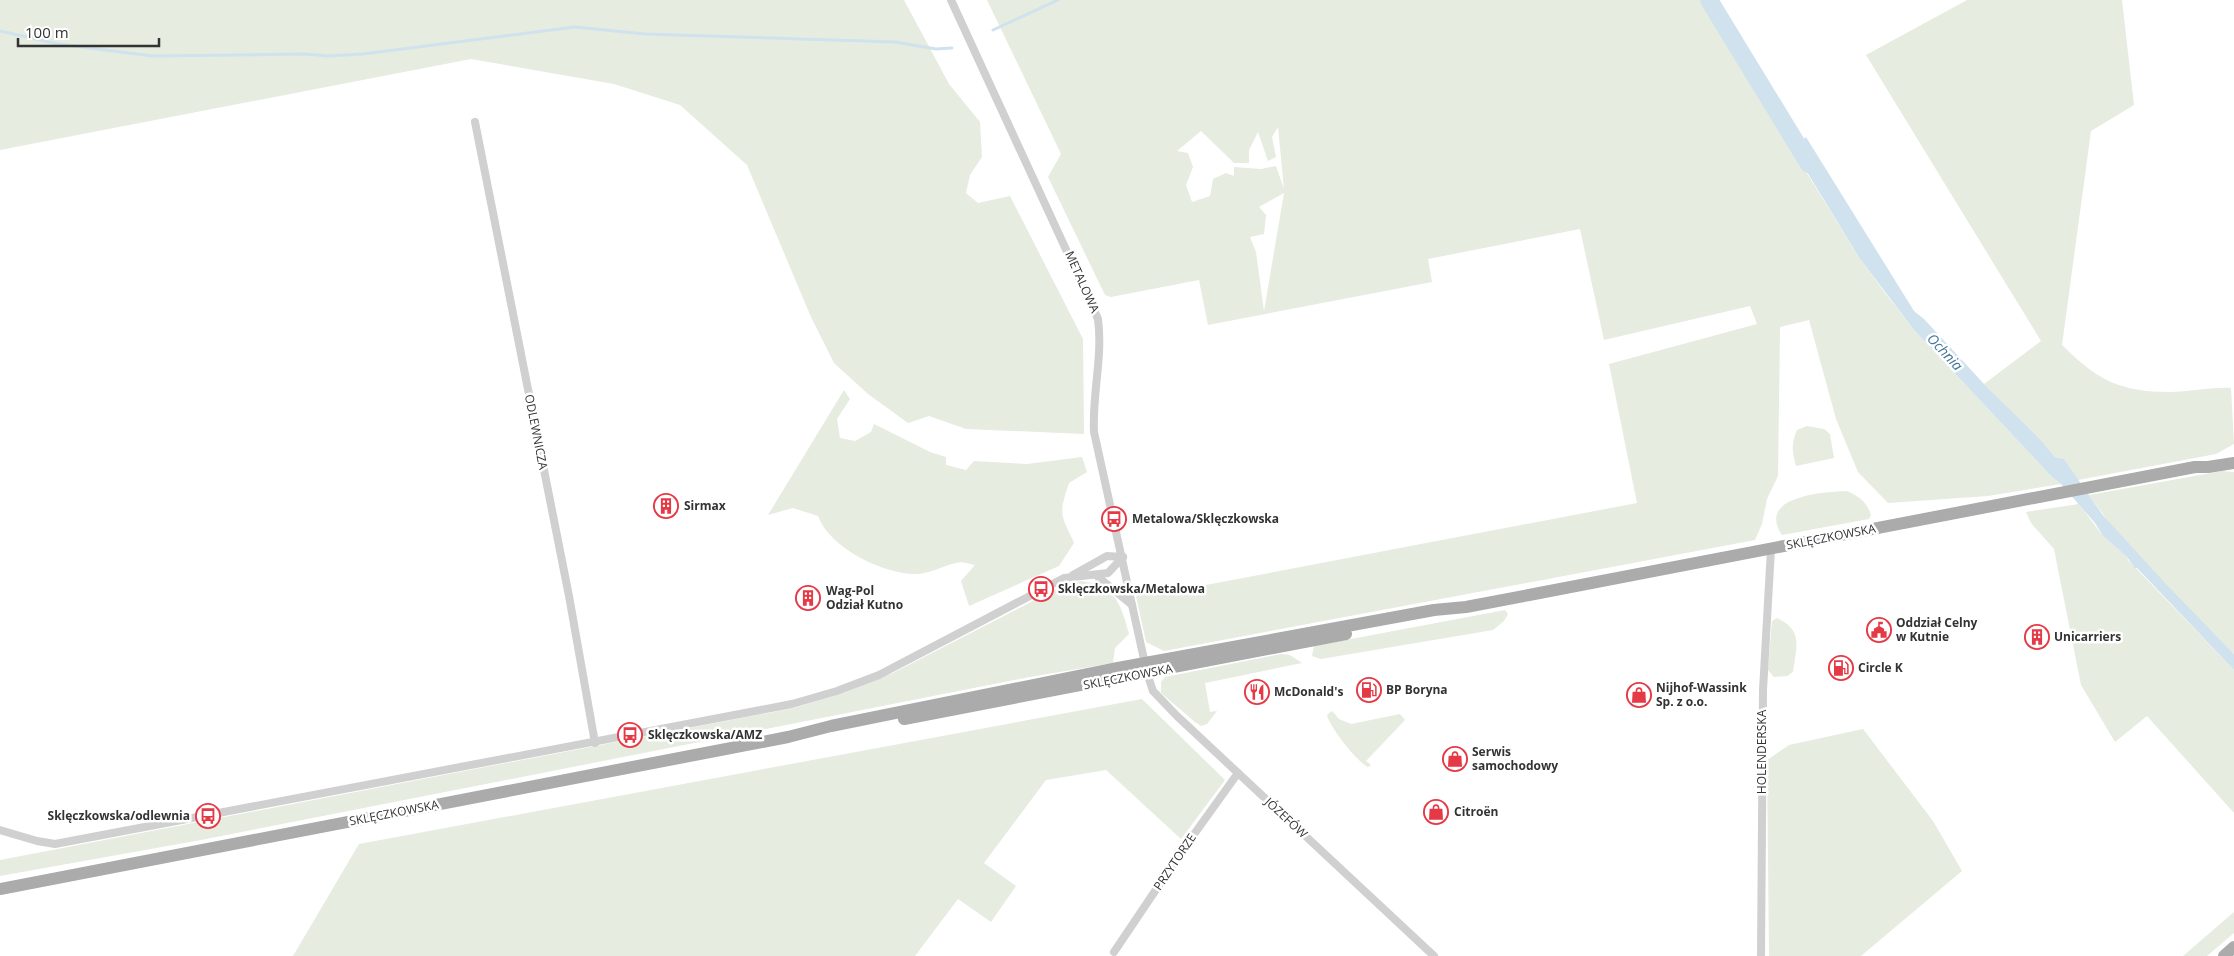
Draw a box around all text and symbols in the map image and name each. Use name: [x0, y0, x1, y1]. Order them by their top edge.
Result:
scale bar: [18, 15, 159, 47]
text: 100 m: [25, 22, 69, 42]
street label: METALOWA: [1061, 248, 1104, 316]
water label: Ochnia: [1923, 329, 1967, 374]
street label: ODLEWNICZA: [521, 393, 552, 471]
building icon: Sirmax: [653, 493, 679, 519]
place label: Sirmax: [684, 497, 726, 514]
bus stop icon: Metalowa/Sklęczkowska: [1101, 506, 1127, 532]
place label: Metalowa/Sklęczkowska: [1132, 510, 1279, 527]
street label: SKLĘCZKOWSKA: [1785, 519, 1877, 553]
bus stop icon: Sklęczkowska/Metalowa: [1028, 576, 1054, 602]
place label: Sklęczkowska/Metalowa: [1058, 580, 1205, 597]
place label: Wag-Pol Odział Kutno: [826, 582, 903, 613]
building icon: Wag-Pol Odział Kutno: [795, 585, 821, 611]
place label: Oddział Celny w Kutnie: [1896, 614, 1978, 645]
public building icon: Oddział Celny w Kutnie: [1866, 617, 1892, 643]
building icon: Unicarriers: [2024, 624, 2050, 650]
place label: Unicarriers: [2054, 628, 2121, 645]
fuel station icon: Circle K: [1828, 655, 1854, 681]
street label: SKLĘCZKOWSKA: [1082, 659, 1174, 693]
place label: Circle K: [1858, 659, 1903, 676]
fuel station icon: BP Boryna: [1356, 677, 1382, 703]
restaurant icon: McDonald's: [1244, 679, 1270, 705]
place label: Nijhof-Wassink Sp. z o.o.: [1656, 679, 1747, 710]
place label: BP Boryna: [1386, 681, 1448, 698]
shop icon: Nijhof-Wassink Sp. z o.o.: [1626, 682, 1652, 708]
place label: McDonald's: [1274, 683, 1343, 700]
street label: HOLENDERSKA: [1753, 709, 1770, 794]
bus stop icon: Sklęczkowska/AMZ: [617, 722, 643, 748]
place label: Sklęczkowska/AMZ: [648, 726, 762, 743]
place label: Serwis samochodowy: [1472, 743, 1558, 774]
shop icon: Serwis samochodowy: [1442, 746, 1468, 772]
street label: JÓZEFÓW: [1261, 793, 1311, 842]
street label: SKLĘCZKOWSKA: [348, 795, 440, 829]
shop icon: Citroën: [1423, 799, 1449, 825]
bus stop icon: Sklęczkowska/odlewnia: [195, 803, 221, 829]
place label: Citroën: [1454, 803, 1498, 820]
place label: Sklęczkowska/odlewnia: [48, 807, 190, 824]
street label: PRZYTORZE: [1149, 830, 1200, 893]

